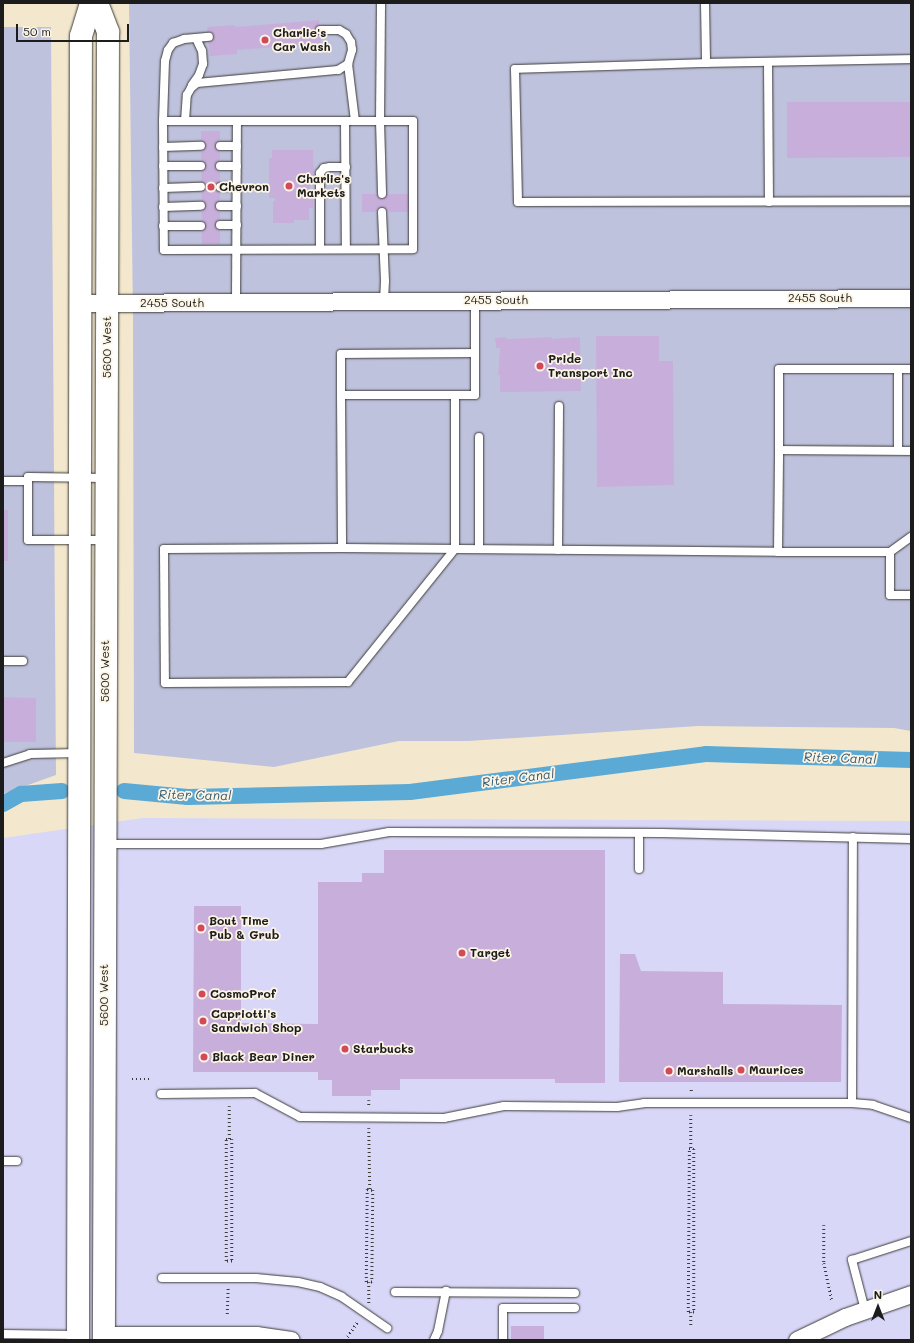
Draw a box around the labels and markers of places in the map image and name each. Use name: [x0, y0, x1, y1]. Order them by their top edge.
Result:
place label: Charlie's Car Wash: [273, 26, 330, 54]
marker: Charlie's Car Wash: [260, 35, 270, 45]
place label: Charlie's Markets: [297, 172, 350, 200]
place label: Chevron: [219, 180, 269, 194]
marker: Charlie's Markets: [284, 181, 294, 191]
marker: Chevron: [206, 182, 216, 192]
place label: Pride Transport Inc: [548, 352, 633, 380]
marker: Pride Transport Inc: [535, 361, 545, 371]
place label: Bout Time Pub & Grub: [209, 914, 279, 942]
marker: Bout Time Pub & Grub: [196, 923, 206, 933]
place label: Target: [470, 946, 510, 960]
marker: Target: [457, 948, 467, 958]
place label: CosmoProf: [210, 987, 276, 1001]
marker: CosmoProf: [197, 989, 207, 999]
place label: Capriotti's Sandwich Shop: [211, 1007, 301, 1035]
marker: Capriotti's Sandwich Shop: [198, 1016, 208, 1026]
place label: Starbucks: [353, 1042, 414, 1056]
marker: Starbucks: [340, 1044, 350, 1054]
place label: Black Bear Diner: [212, 1050, 315, 1064]
marker: Black Bear Diner: [199, 1052, 209, 1062]
place label: Maurices: [749, 1063, 804, 1077]
place label: Marshalls: [677, 1064, 733, 1078]
marker: Maurices: [736, 1065, 746, 1075]
marker: Marshalls: [664, 1066, 674, 1076]

